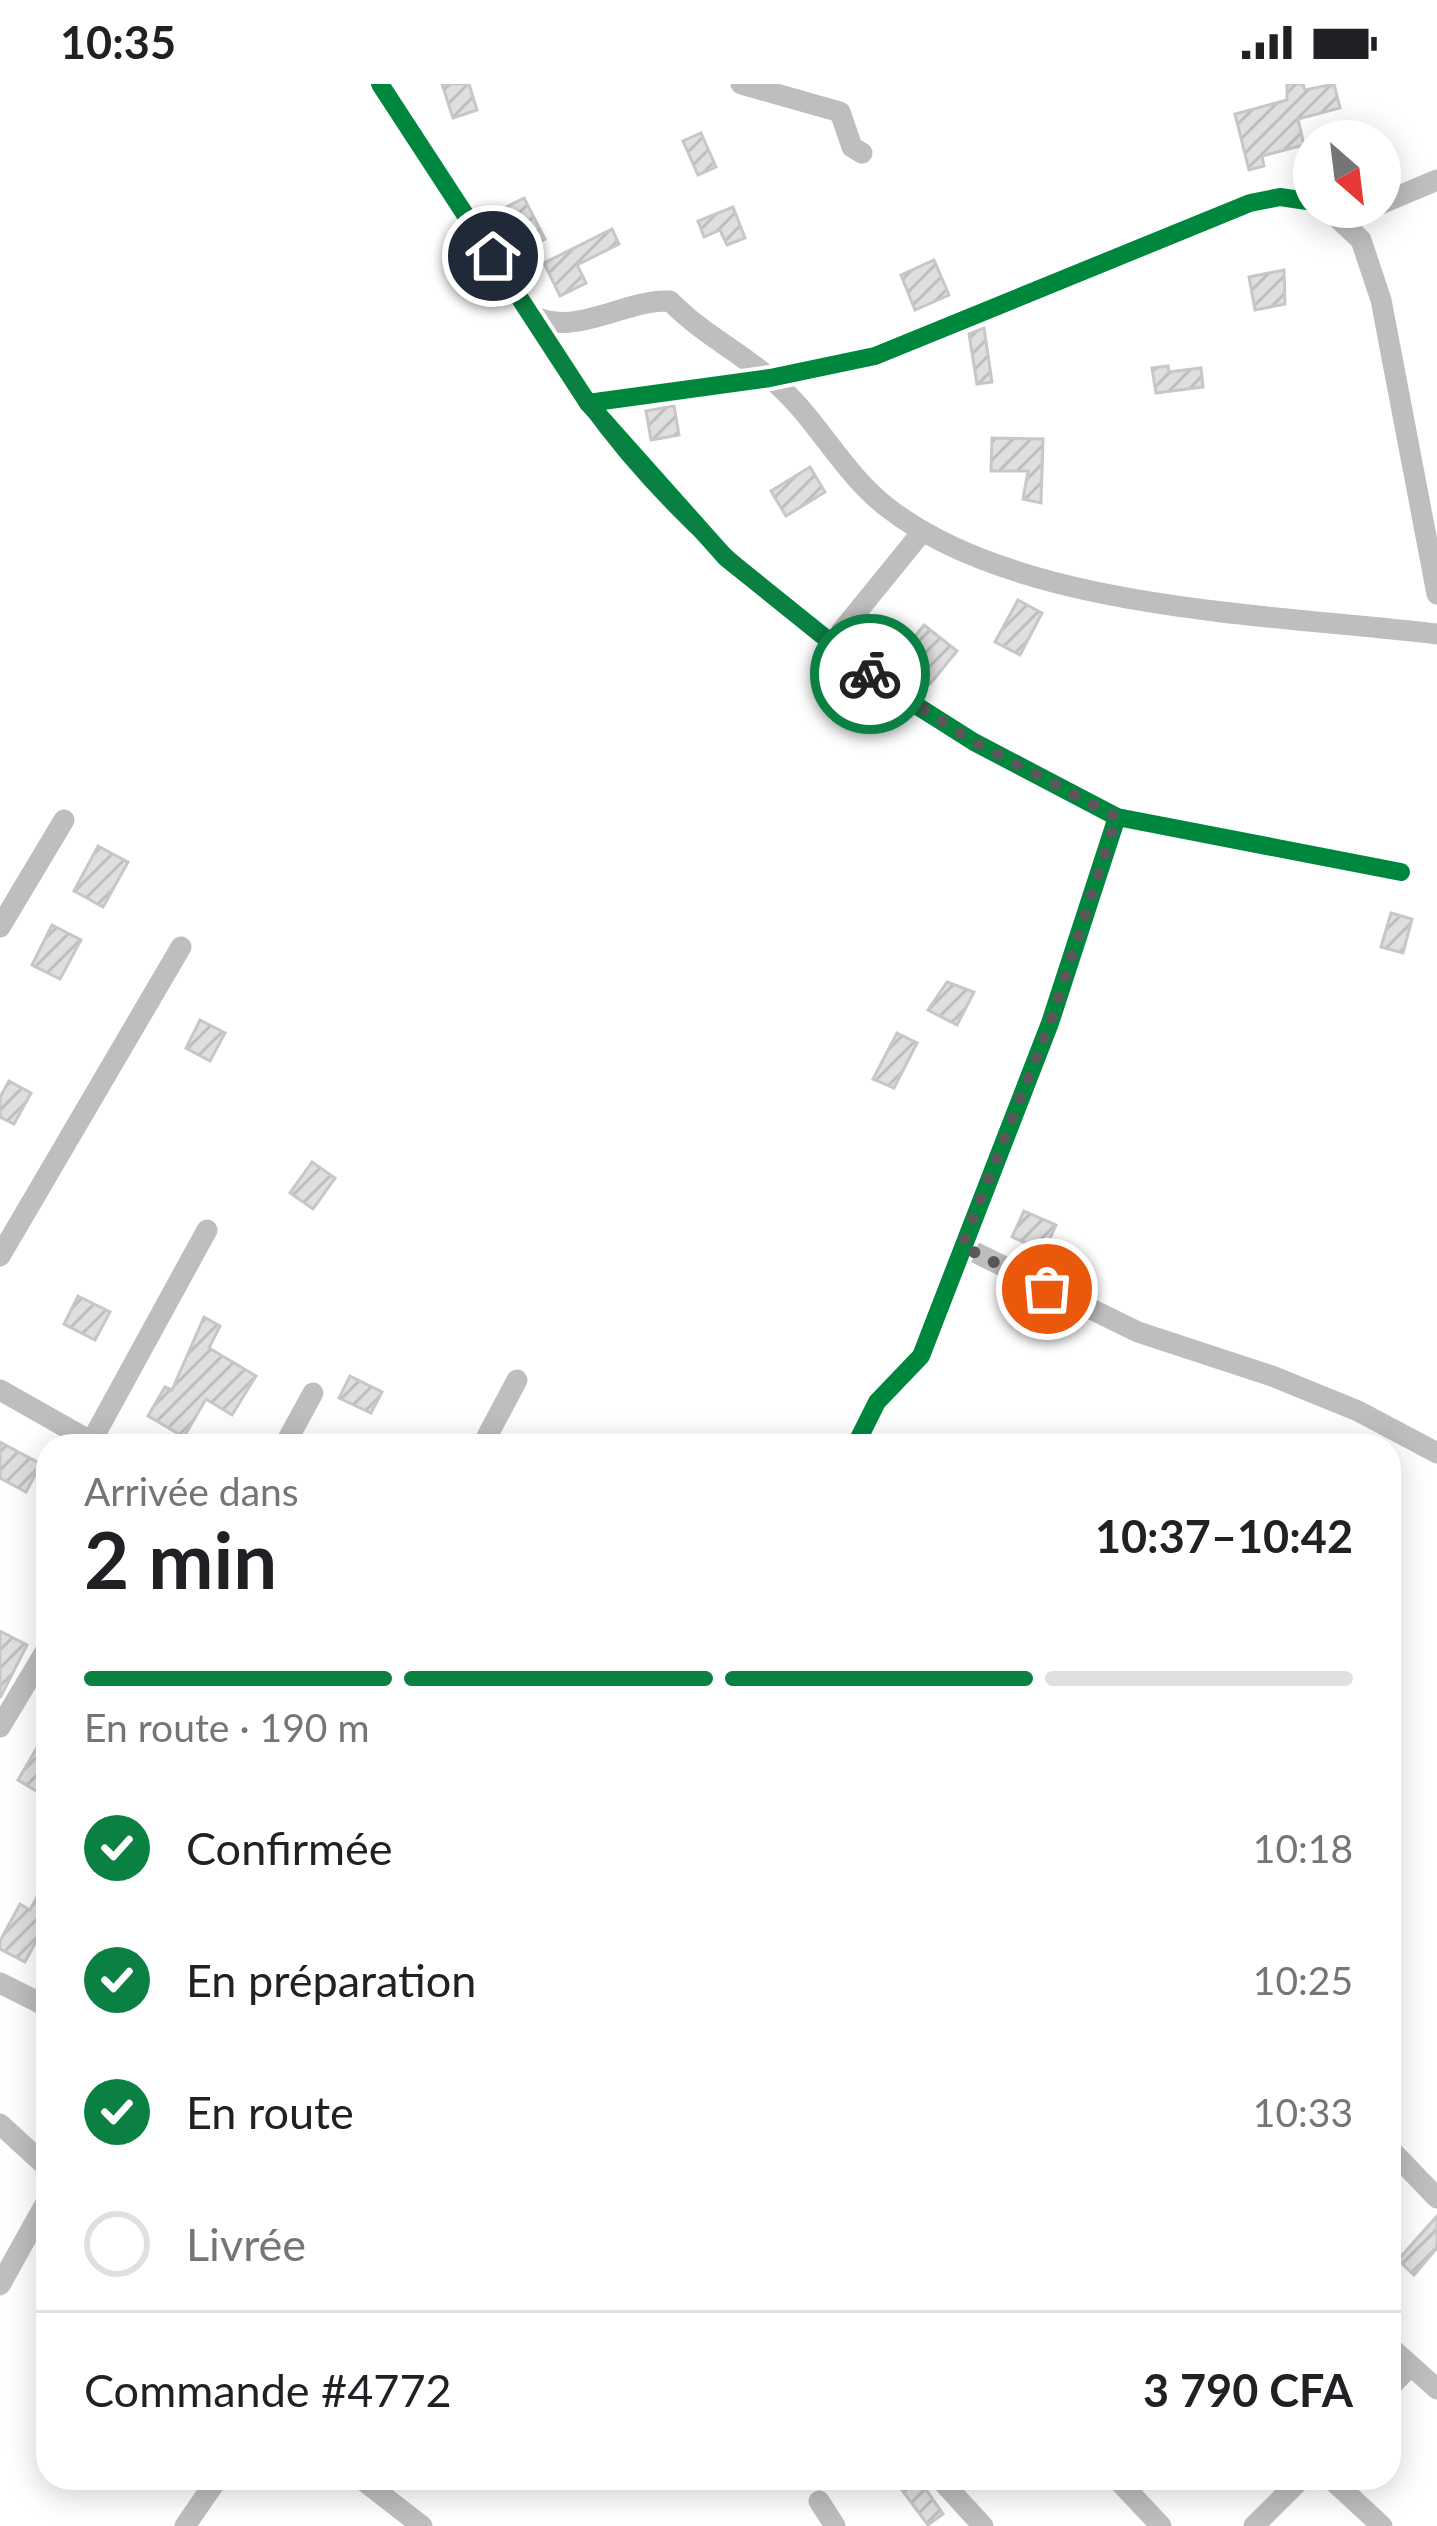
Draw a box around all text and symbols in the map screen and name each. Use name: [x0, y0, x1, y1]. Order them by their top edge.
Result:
text: 10:35: [60, 15, 176, 69]
north arrow: [1293, 120, 1401, 228]
map controls: [1293, 120, 1401, 228]
pin: [442, 205, 544, 307]
icon: home: [460, 223, 526, 289]
courier: [810, 614, 930, 734]
icon: bike: [837, 641, 903, 707]
pin: [996, 1238, 1098, 1340]
icon: bag: [1014, 1256, 1080, 1322]
text: Arrivée dans: [84, 1468, 299, 1514]
text: 10:37–10:42: [1095, 1509, 1353, 1563]
text: 2 min: [84, 1512, 277, 1606]
text: En route · 190 m: [84, 1704, 369, 1750]
icon: check: [84, 1815, 150, 1881]
text: Confirmée: [186, 1821, 393, 1875]
text: 10:18: [1253, 1825, 1353, 1871]
icon: check: [84, 1947, 150, 2013]
text: En préparation: [186, 1953, 476, 2007]
text: 10:25: [1253, 1957, 1353, 2003]
icon: check: [84, 2079, 150, 2145]
text: En route: [186, 2085, 354, 2139]
text: 10:33: [1253, 2089, 1353, 2135]
text: Livrée: [186, 2217, 306, 2271]
text: Commande #4772: [84, 2363, 452, 2417]
text: 3 790 CFA: [1143, 2363, 1353, 2417]

